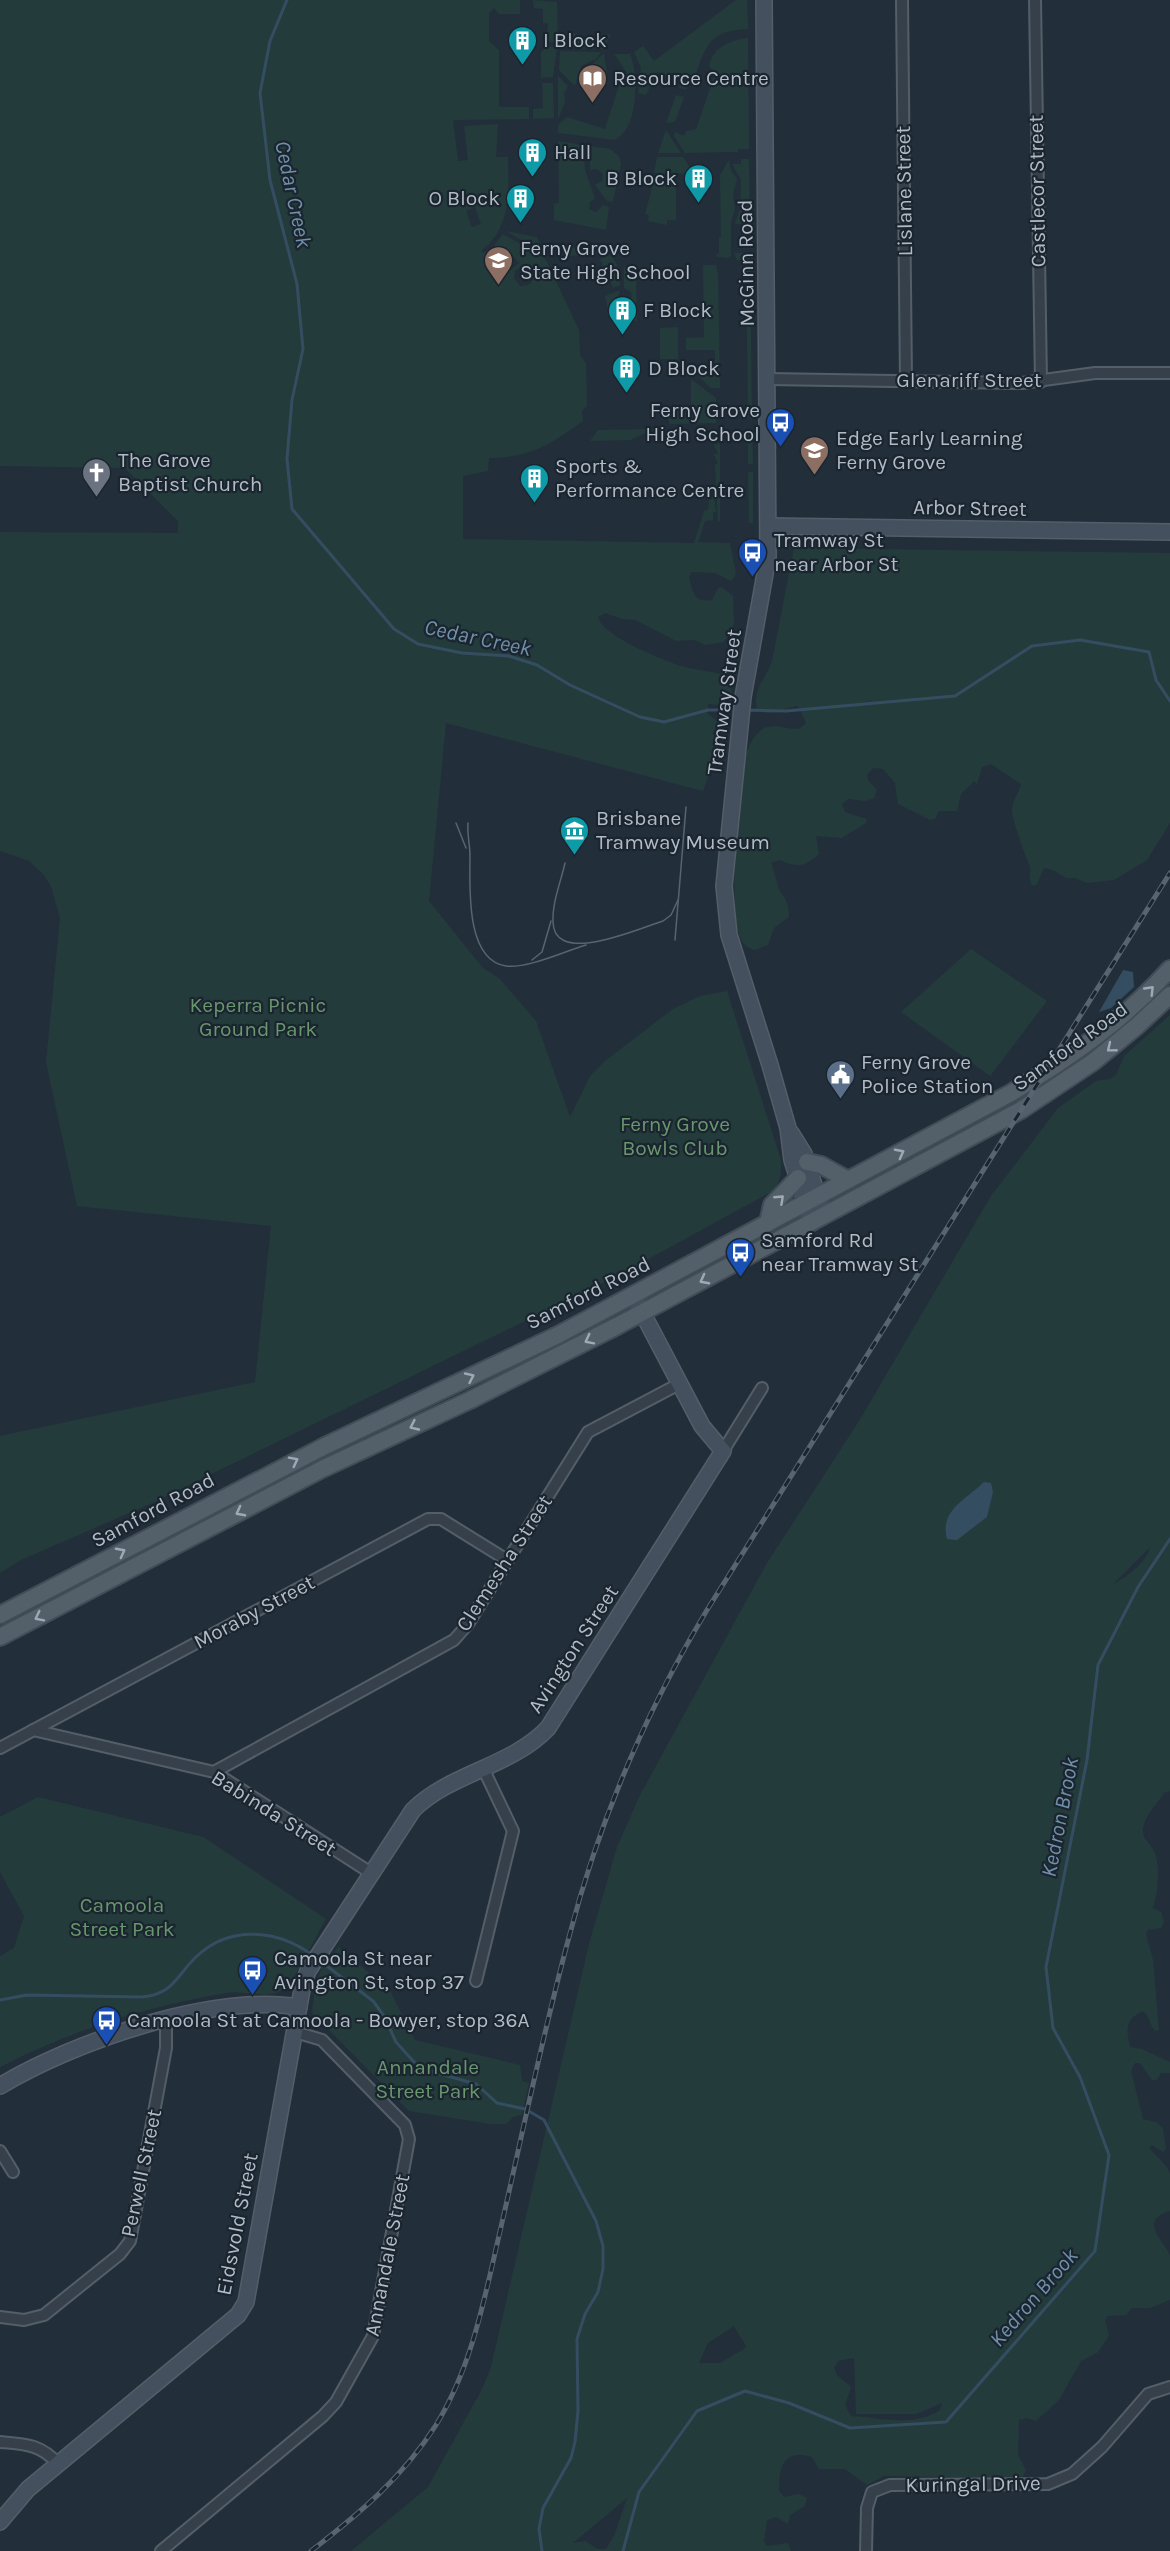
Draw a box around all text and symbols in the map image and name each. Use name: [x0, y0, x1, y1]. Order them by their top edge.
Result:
building icon: I Block: [506, 24, 538, 66]
place label: I Block: [543, 28, 607, 52]
library icon: Resource Centre: [576, 62, 608, 104]
place label: Resource Centre: [613, 66, 769, 90]
street label: Castlecor Street: [1024, 114, 1050, 267]
street label: Lislane Street: [891, 125, 917, 257]
building icon: Hall: [517, 136, 549, 178]
water label: Cedar Creek: [269, 138, 317, 251]
place label: Hall: [554, 140, 591, 164]
building icon: B Block: [682, 162, 714, 204]
place label: B Block: [606, 166, 677, 190]
building icon: O Block: [505, 182, 537, 224]
place label: O Block: [428, 186, 500, 210]
street label: McGinn Road: [733, 199, 759, 327]
place label: Ferny Grove State High School: [520, 236, 691, 284]
school or university icon: Ferny Grove State High School: [483, 244, 515, 286]
building icon: F Block: [606, 294, 638, 336]
place label: F Block: [643, 298, 712, 322]
building icon: D Block: [611, 352, 643, 394]
place label: D Block: [648, 356, 720, 380]
street label: Glenariff Street: [896, 368, 1042, 392]
place label: Ferny Grove High School: [645, 398, 760, 446]
bus stop icon: Ferny Grove High School: [765, 406, 797, 448]
place label: Edge Early Learning Ferny Grove: [836, 426, 1023, 474]
school or university icon: Edge Early Learning Ferny Grove: [799, 434, 831, 476]
place label: The Grove Baptist Church: [118, 448, 262, 496]
place label: Sports & Performance Centre: [555, 454, 744, 502]
church icon: The Grove Baptist Church: [81, 456, 113, 498]
building icon: Sports & Performance Centre: [518, 462, 550, 504]
street label: Arbor Street: [913, 495, 1027, 521]
place label: Tramway St near Arbor St: [774, 528, 898, 576]
bus stop icon: Tramway St near Arbor St: [737, 536, 769, 578]
water label: Cedar Creek: [422, 614, 534, 662]
street label: Tramway Street: [702, 627, 746, 776]
place label: Brisbane Tramway Museum: [596, 806, 770, 854]
museum icon: Brisbane Tramway Museum: [559, 814, 591, 856]
one-way arrow: [1142, 986, 1153, 997]
park label: Keperra Picnic Ground Park: [190, 993, 326, 1041]
street label: Samford Road: [1008, 996, 1132, 1096]
one-way arrow: [1107, 1040, 1118, 1051]
place label: Ferny Grove Police Station: [861, 1050, 993, 1098]
public building icon: Ferny Grove Police Station: [824, 1058, 856, 1100]
park label: Ferny Grove Bowls Club: [620, 1112, 730, 1160]
one-way arrow: [893, 1149, 904, 1160]
one-way arrow: [773, 1195, 783, 1206]
place label: Samford Rd near Tramway St: [761, 1228, 919, 1276]
bus stop icon: Samford Rd near Tramway St: [724, 1236, 756, 1278]
street label: Samford Road: [522, 1251, 654, 1335]
one-way arrow: [700, 1273, 711, 1284]
one-way arrow: [585, 1333, 596, 1344]
one-way arrow: [463, 1373, 474, 1385]
one-way arrow: [410, 1418, 421, 1430]
one-way arrow: [287, 1457, 298, 1469]
street label: Samford Road: [87, 1467, 219, 1553]
street label: Clemesha Street: [451, 1490, 557, 1636]
one-way arrow: [235, 1505, 246, 1516]
one-way arrow: [115, 1548, 125, 1559]
street label: Moraby Street: [190, 1570, 319, 1654]
street label: Avington Street: [523, 1580, 623, 1717]
one-way arrow: [34, 1610, 45, 1622]
water label: Kedron Brook: [1036, 1754, 1085, 1879]
street label: Babinda Street: [207, 1765, 341, 1861]
park label: Camoola Street Park: [69, 1893, 175, 1941]
place label: Camoola St near Avington St, stop 37: [274, 1946, 464, 1994]
bus stop icon: Camoola St near Avington St, stop 37: [237, 1954, 269, 1996]
bus stop icon: Camoola St at Camoola - Bowyer, stop 36A: [90, 2004, 122, 2046]
place label: Camoola St at Camoola - Bowyer, stop 36A: [127, 2008, 530, 2032]
park label: Annandale Street Park: [375, 2055, 481, 2103]
street label: Perwell Street: [116, 2107, 166, 2239]
street label: Eidsvold Street: [211, 2151, 263, 2297]
street label: Annandale Street: [359, 2172, 415, 2338]
water label: Kedron Brook: [984, 2243, 1084, 2352]
street label: Kuringal Drive: [905, 2471, 1041, 2497]

